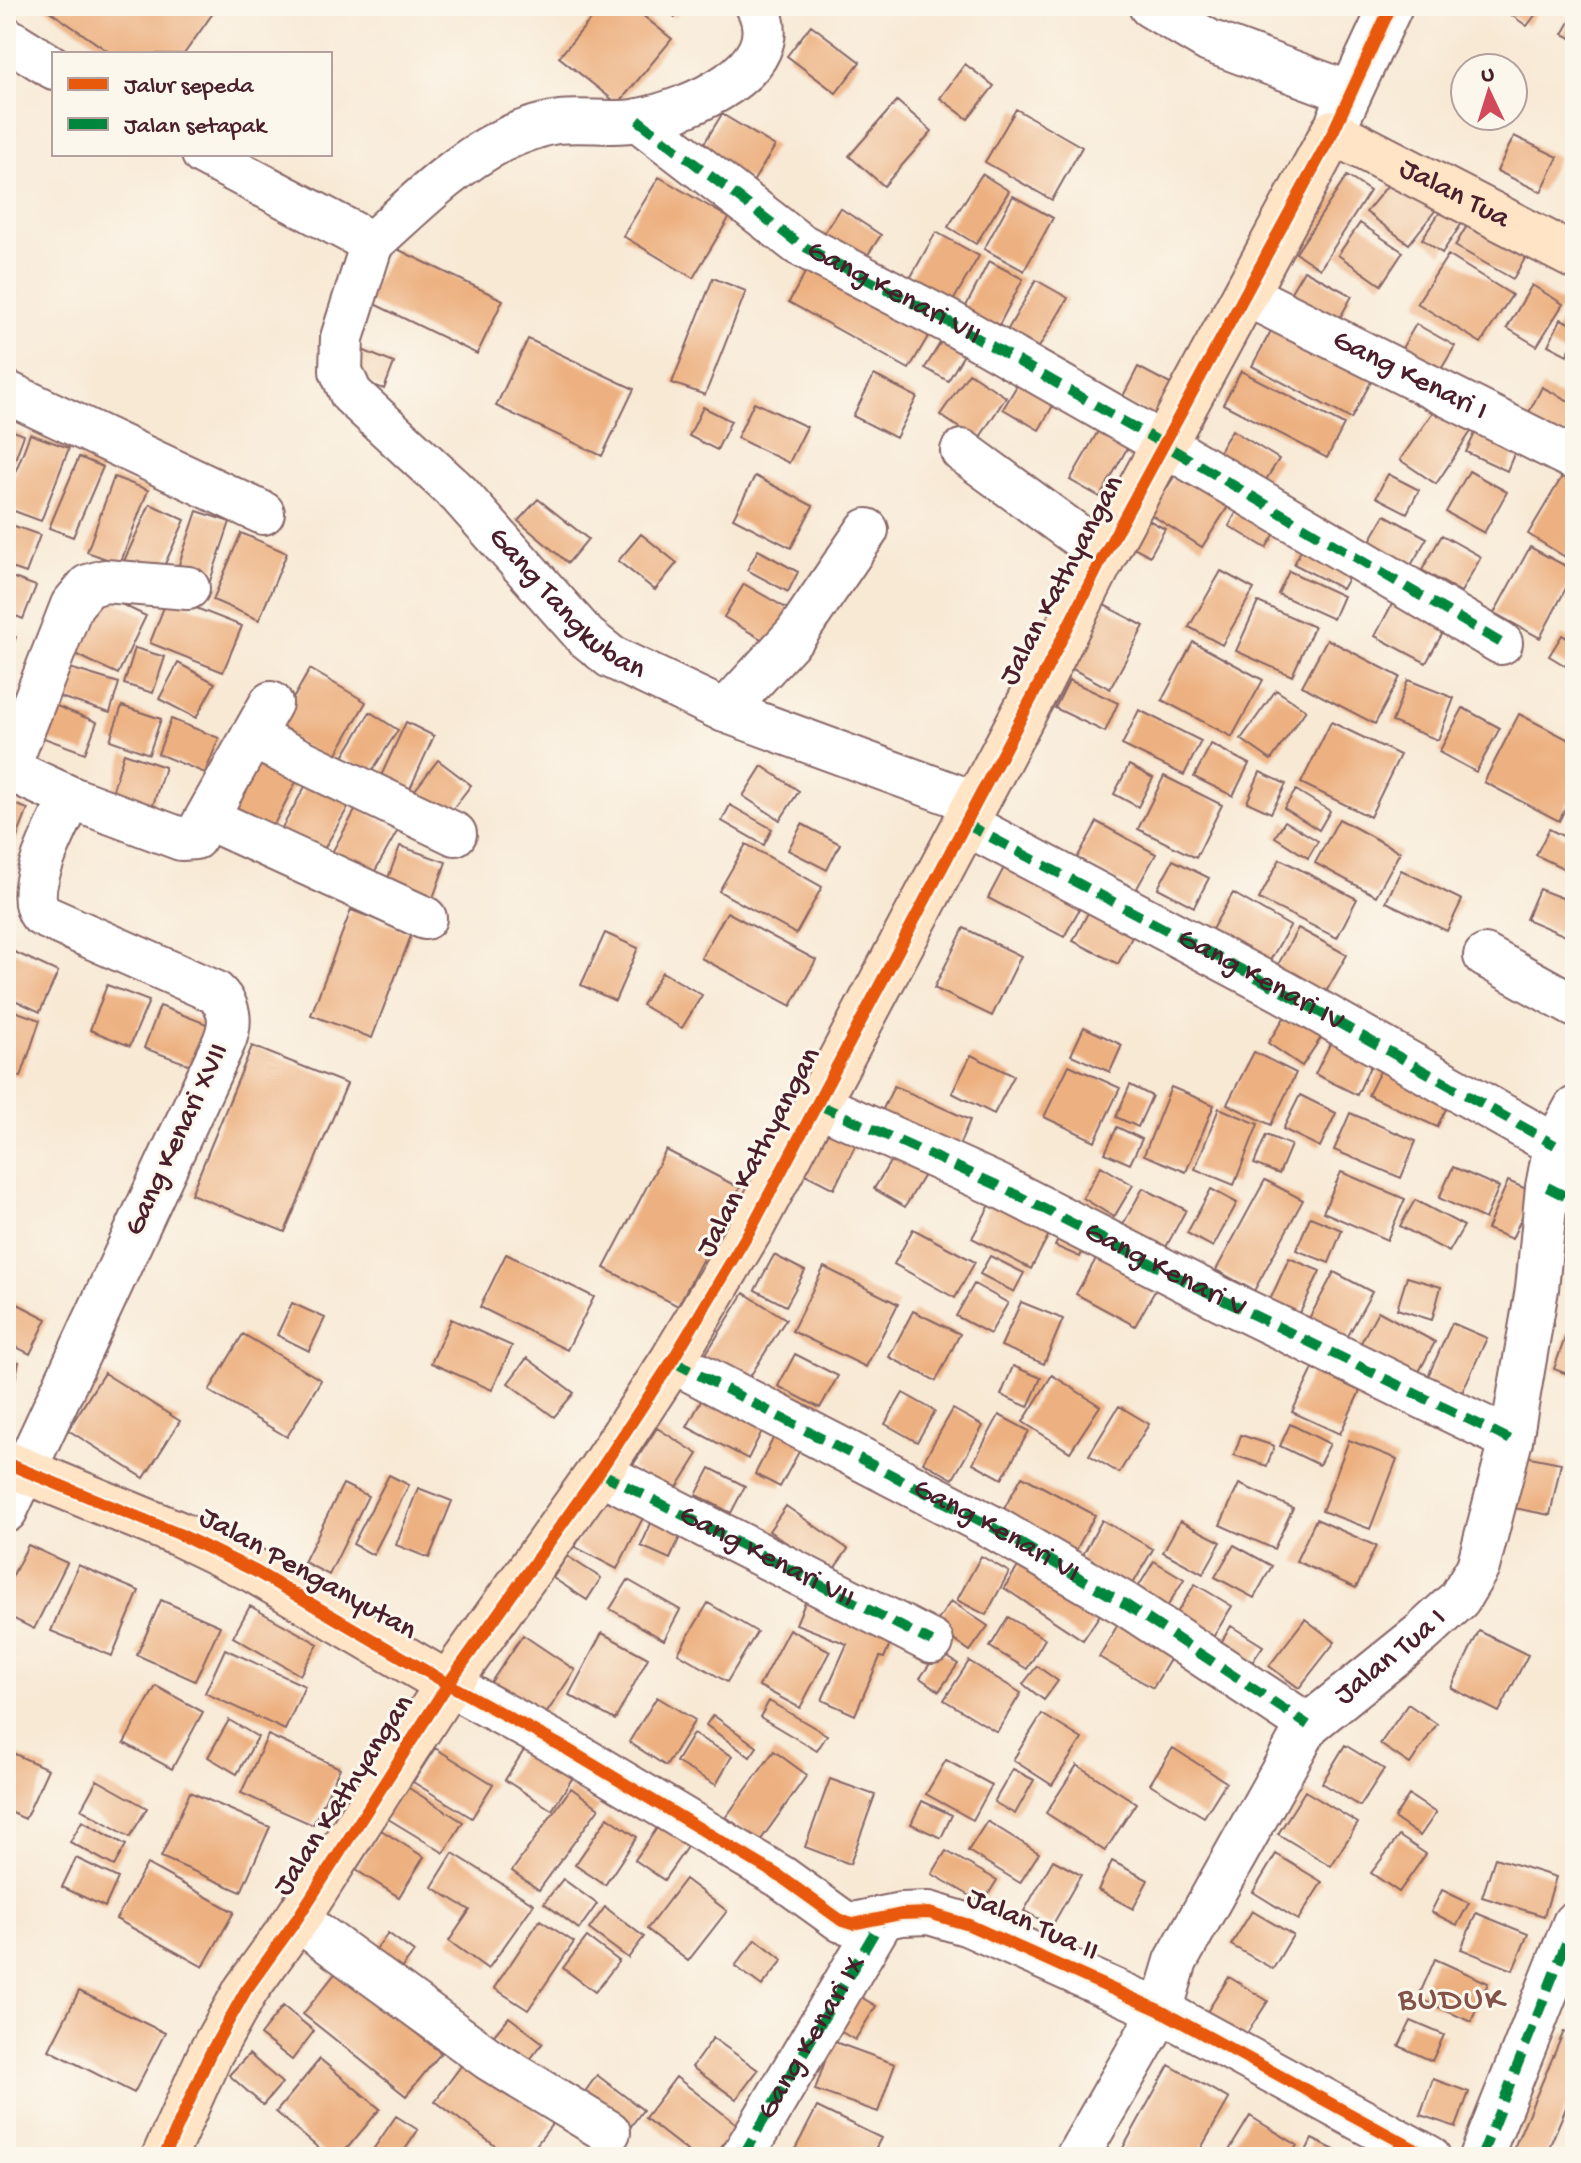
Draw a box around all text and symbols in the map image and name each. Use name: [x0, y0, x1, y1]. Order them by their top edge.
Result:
legend: [52, 52, 332, 156]
north arrow: [1449, 52, 1529, 132]
text: U: [1481, 63, 1495, 89]
text: Jalur sepeda: [124, 73, 254, 102]
text: Jalan setapak: [124, 113, 268, 142]
street label: Jalan Tua: [1393, 152, 1516, 238]
street label: Gang Kenari VII: [800, 233, 987, 354]
street label: Gang Kenari I: [1326, 323, 1493, 430]
street label: Jalan Kathyangan: [993, 470, 1133, 692]
street label: Gang Tangkuban: [480, 521, 651, 688]
street label: Gang Kenari IV: [1171, 921, 1351, 1040]
street label: Gang Kenari XVII: [118, 1038, 238, 1242]
street label: Jalan Kathyangan: [690, 1042, 830, 1264]
street label: Gang Kenari V: [1078, 1215, 1252, 1326]
street label: Gang Kenari VI: [907, 1471, 1086, 1591]
street label: Gang Kenari VII: [673, 1498, 860, 1617]
street label: Jalan Penganyutan: [192, 1501, 422, 1649]
street label: Jalan Tua I: [1328, 1602, 1454, 1714]
street label: Jalan Kathyangan: [267, 1689, 423, 1903]
street label: Jalan Tua II: [960, 1881, 1104, 1971]
street label: Gang Kenari IX: [750, 1949, 875, 2126]
district label: BUDUK: [1397, 1982, 1507, 2022]

